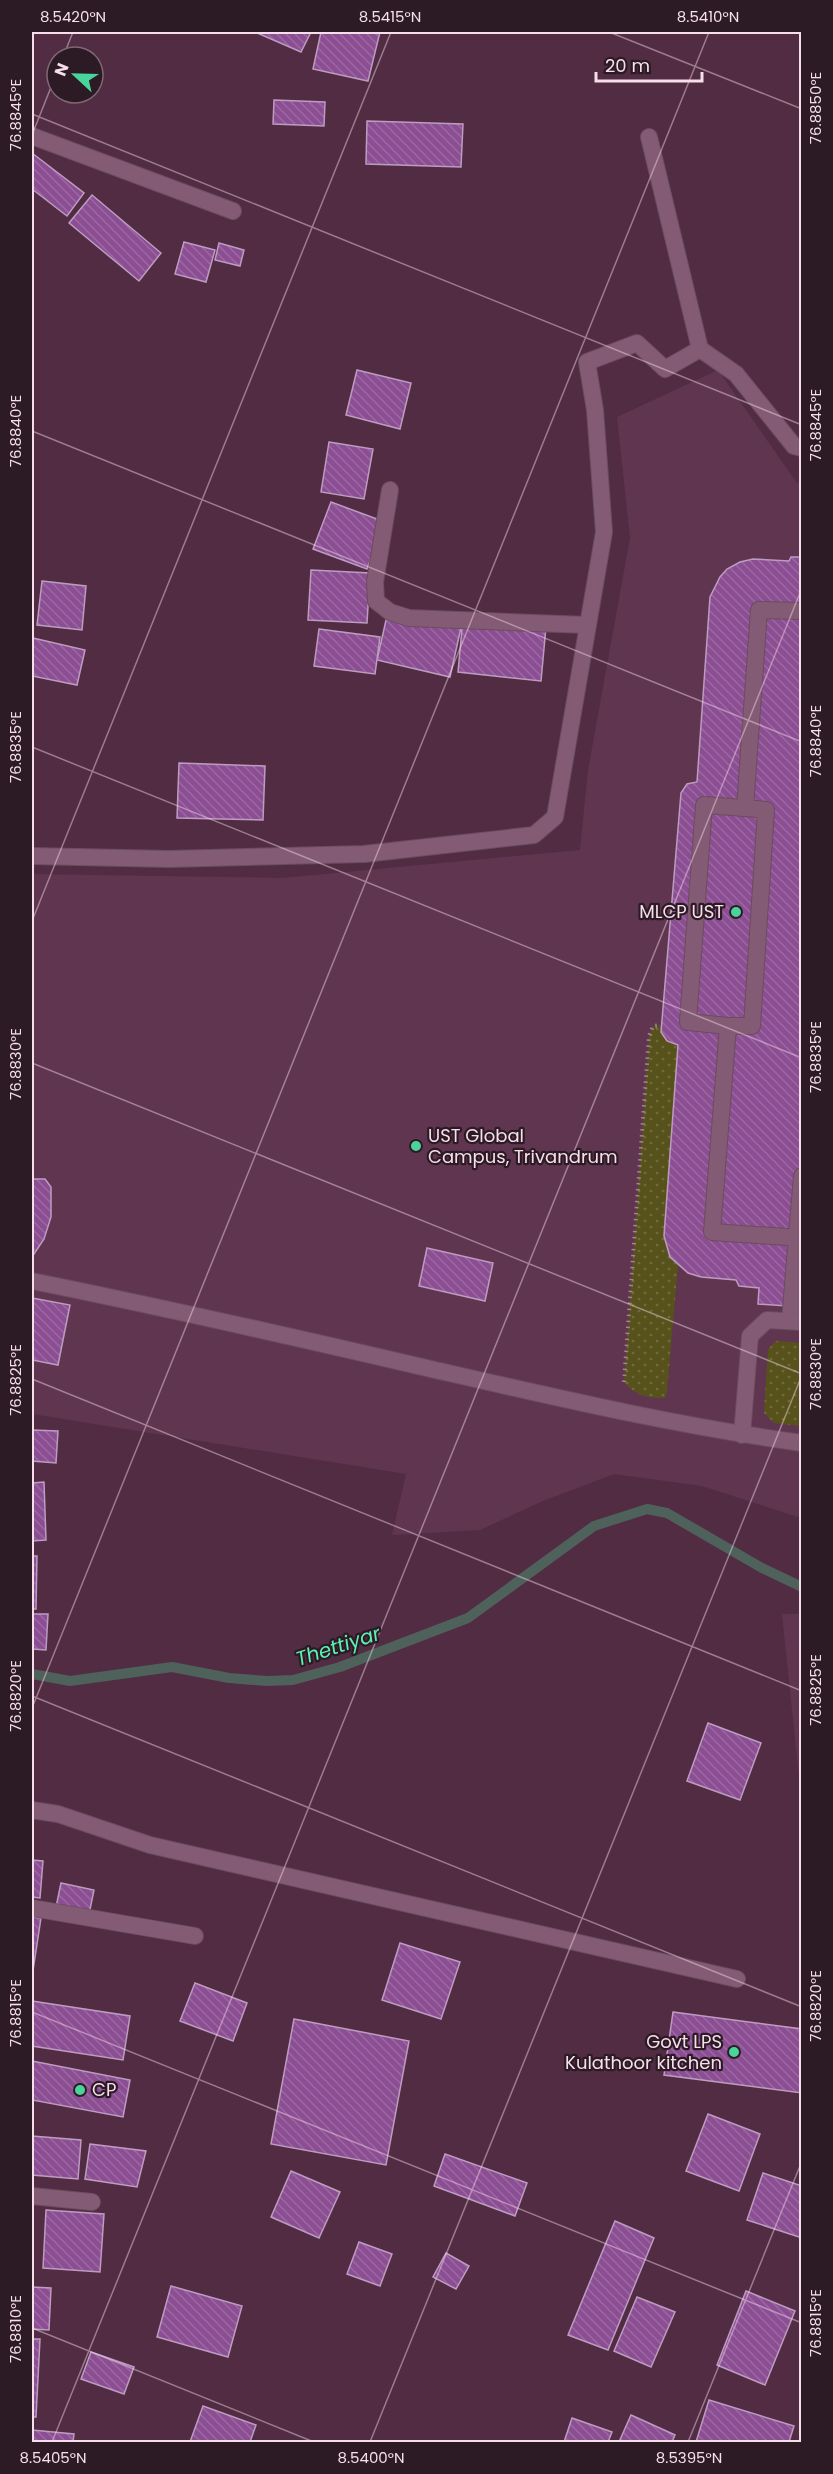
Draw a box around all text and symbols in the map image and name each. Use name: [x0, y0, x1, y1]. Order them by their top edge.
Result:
text: 8.5420°N: [40, 6, 106, 27]
text: 8.5415°N: [359, 6, 421, 27]
text: 8.5410°N: [677, 6, 739, 27]
north arrow: [45, 45, 105, 105]
scale bar: [596, 45, 702, 83]
text: 20 m: [605, 53, 650, 78]
text: N: [49, 60, 74, 79]
text: 76.8850°E: [805, 72, 826, 144]
text: 76.8845°E: [5, 79, 26, 151]
text: 76.8845°E: [805, 389, 826, 461]
text: 76.8840°E: [5, 395, 26, 467]
text: 76.8840°E: [805, 705, 826, 777]
text: 76.8835°E: [5, 711, 26, 783]
place label: MLCP UST: [639, 899, 724, 924]
marker: MLCP UST: [729, 905, 743, 919]
text: 76.8835°E: [805, 1021, 826, 1093]
text: 76.8830°E: [5, 1028, 26, 1100]
place label: UST Global Campus, Trivandrum: [428, 1123, 618, 1169]
marker: UST Global Campus, Trivandrum: [409, 1139, 423, 1153]
text: 76.8830°E: [805, 1338, 826, 1410]
text: 76.8825°E: [5, 1344, 26, 1416]
water label: Thettiyar: [292, 1619, 385, 1673]
text: 76.8825°E: [805, 1654, 826, 1726]
text: 76.8820°E: [5, 1660, 26, 1732]
text: 76.8820°E: [805, 1970, 826, 2042]
text: 76.8815°E: [5, 1979, 26, 2047]
place label: Govt LPS Kulathoor kitchen: [565, 2029, 722, 2075]
marker: Govt LPS Kulathoor kitchen: [727, 2045, 741, 2059]
place label: CP: [92, 2077, 116, 2102]
marker: CP: [73, 2083, 87, 2097]
text: 76.8815°E: [805, 2289, 826, 2357]
text: 76.8810°E: [5, 2295, 26, 2363]
text: 8.5405°N: [19, 2447, 87, 2468]
text: 8.5400°N: [337, 2447, 405, 2468]
text: 8.5395°N: [656, 2447, 722, 2468]

